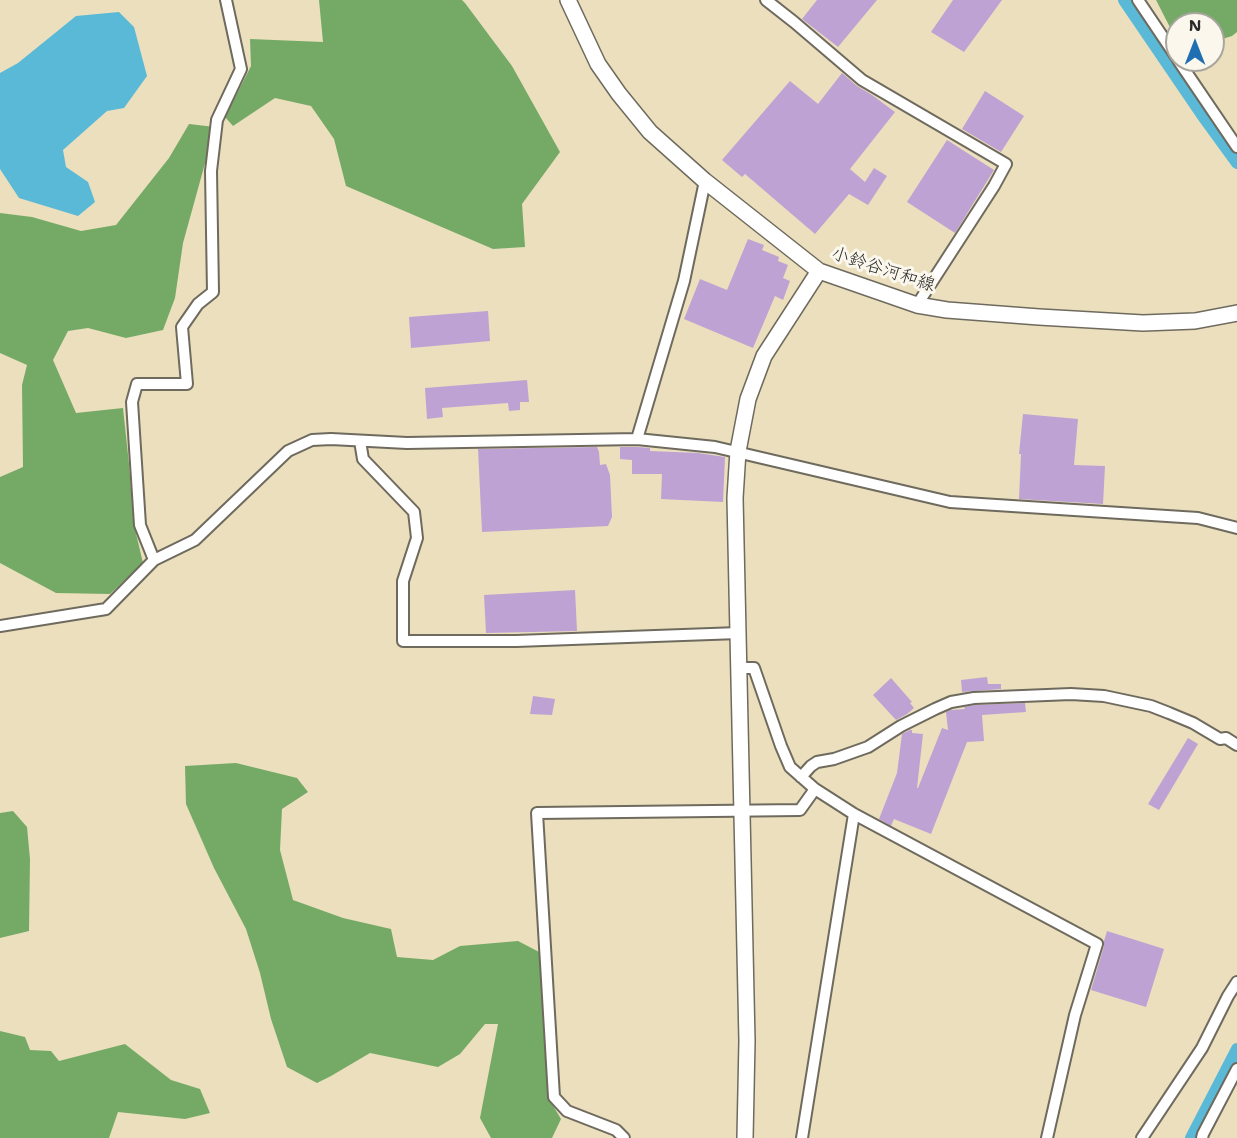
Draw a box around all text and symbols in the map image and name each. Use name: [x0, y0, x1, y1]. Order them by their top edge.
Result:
north arrow: [1165, 12, 1225, 72]
text: N: [1189, 15, 1201, 36]
street label: 小鈴谷河和線: [828, 243, 938, 297]

